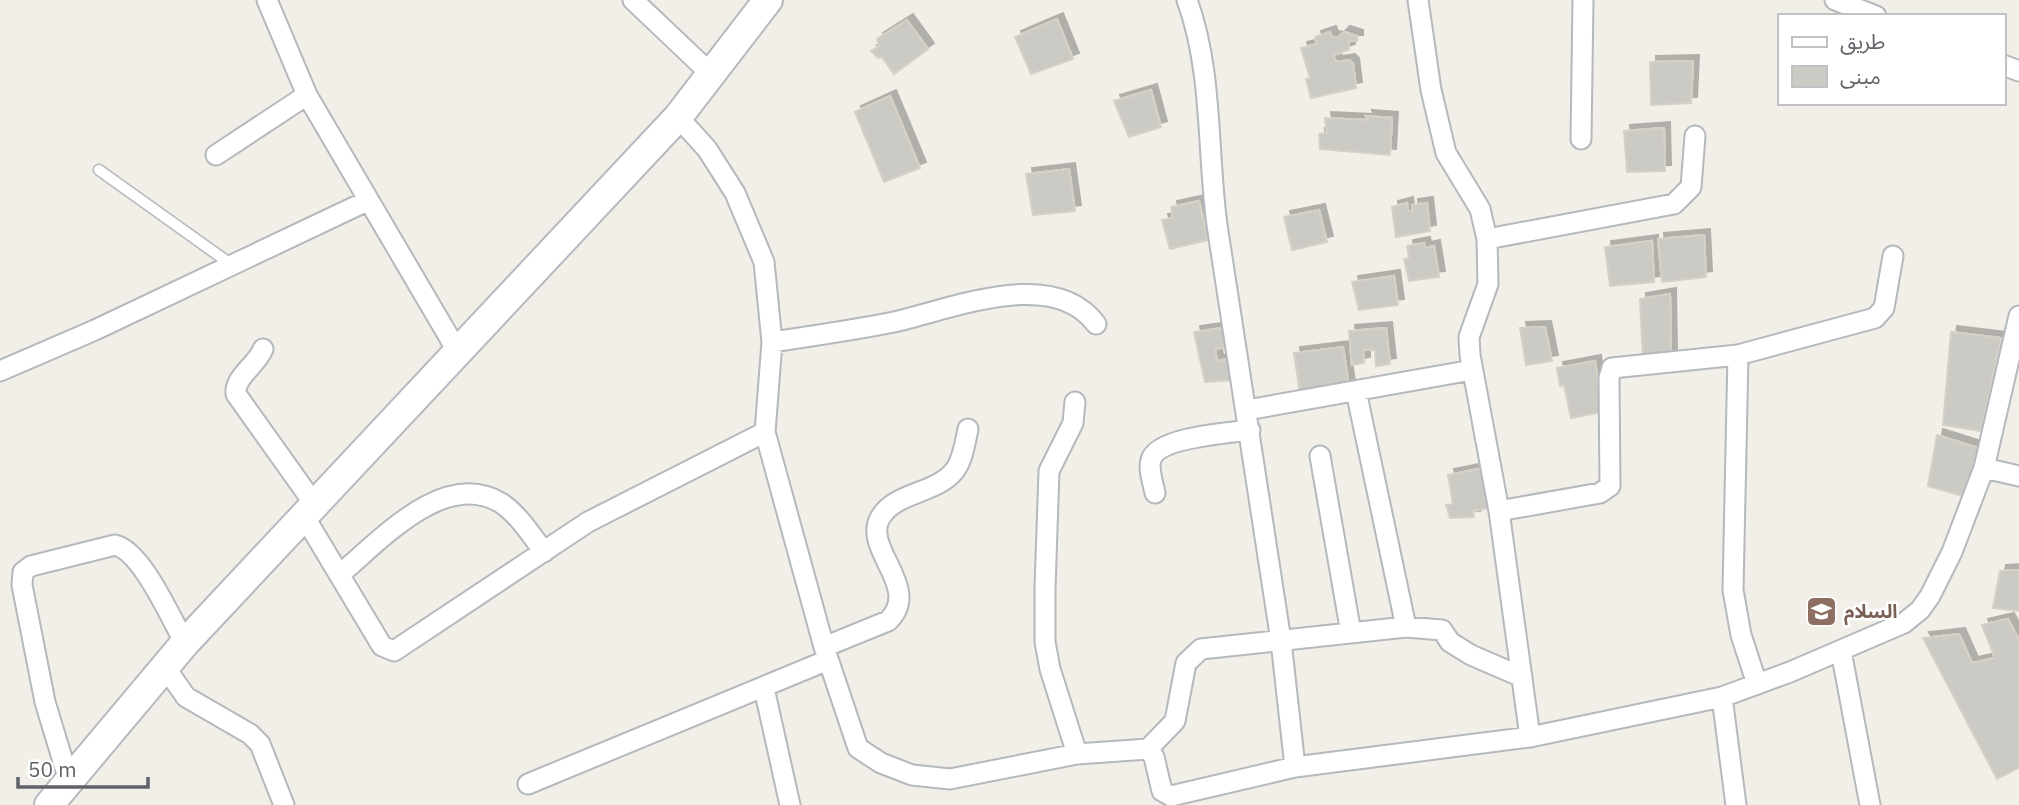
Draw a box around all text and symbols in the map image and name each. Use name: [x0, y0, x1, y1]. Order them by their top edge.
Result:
legend: [1778, 14, 2005, 105]
text: طريق: [1840, 27, 1885, 55]
text: مبنى: [1840, 62, 1881, 90]
school or university icon: السلام: [1804, 594, 1838, 628]
place label: السلام: [1844, 599, 1898, 626]
scale bar: [18, 746, 147, 790]
text: 50 m: [28, 755, 77, 783]

